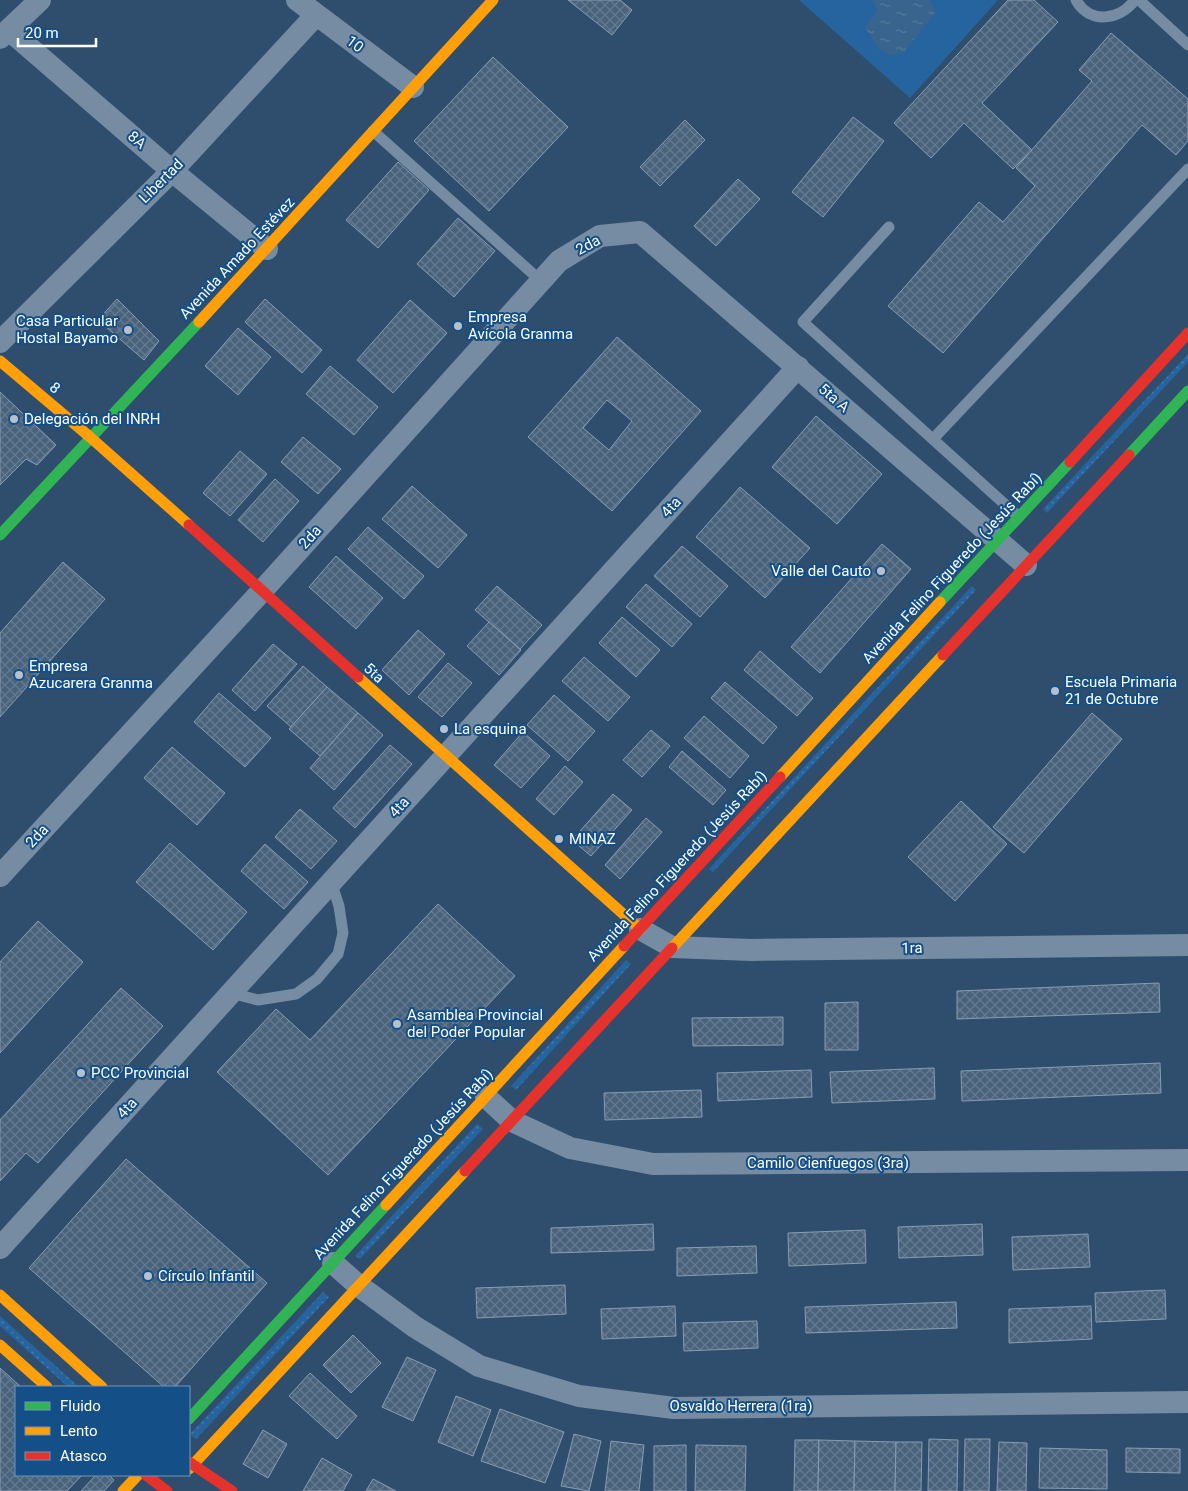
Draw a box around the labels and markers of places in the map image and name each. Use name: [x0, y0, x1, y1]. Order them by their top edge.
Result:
place label: Empresa Avícola Granma: [468, 308, 573, 343]
place label: Casa Particular Hostal Bayamo: [16, 312, 118, 347]
marker: Empresa Avícola Granma: [452, 320, 464, 332]
marker: Casa Particular Hostal Bayamo: [122, 324, 134, 336]
place label: Delegación del INRH: [24, 410, 161, 428]
marker: Delegación del INRH: [8, 413, 20, 425]
place label: Valle del Cauto: [771, 562, 871, 580]
marker: Valle del Cauto: [875, 565, 887, 577]
place label: Empresa Azucarera Granma: [29, 657, 153, 692]
marker: Empresa Azucarera Granma: [13, 669, 25, 681]
place label: Escuela Primaria 21 de Octubre: [1065, 673, 1177, 708]
marker: Escuela Primaria 21 de Octubre: [1049, 685, 1061, 697]
place label: La esquina: [454, 720, 527, 738]
marker: La esquina: [438, 723, 450, 735]
place label: MINAZ: [569, 830, 616, 848]
marker: MINAZ: [553, 833, 565, 845]
place label: Asamblea Provincial del Poder Popular: [407, 1006, 543, 1041]
marker: Asamblea Provincial del Poder Popular: [391, 1018, 403, 1030]
place label: PCC Provincial: [91, 1064, 189, 1082]
marker: PCC Provincial: [75, 1067, 87, 1079]
place label: Círculo Infantil: [158, 1267, 255, 1285]
marker: Círculo Infantil: [142, 1270, 154, 1282]

